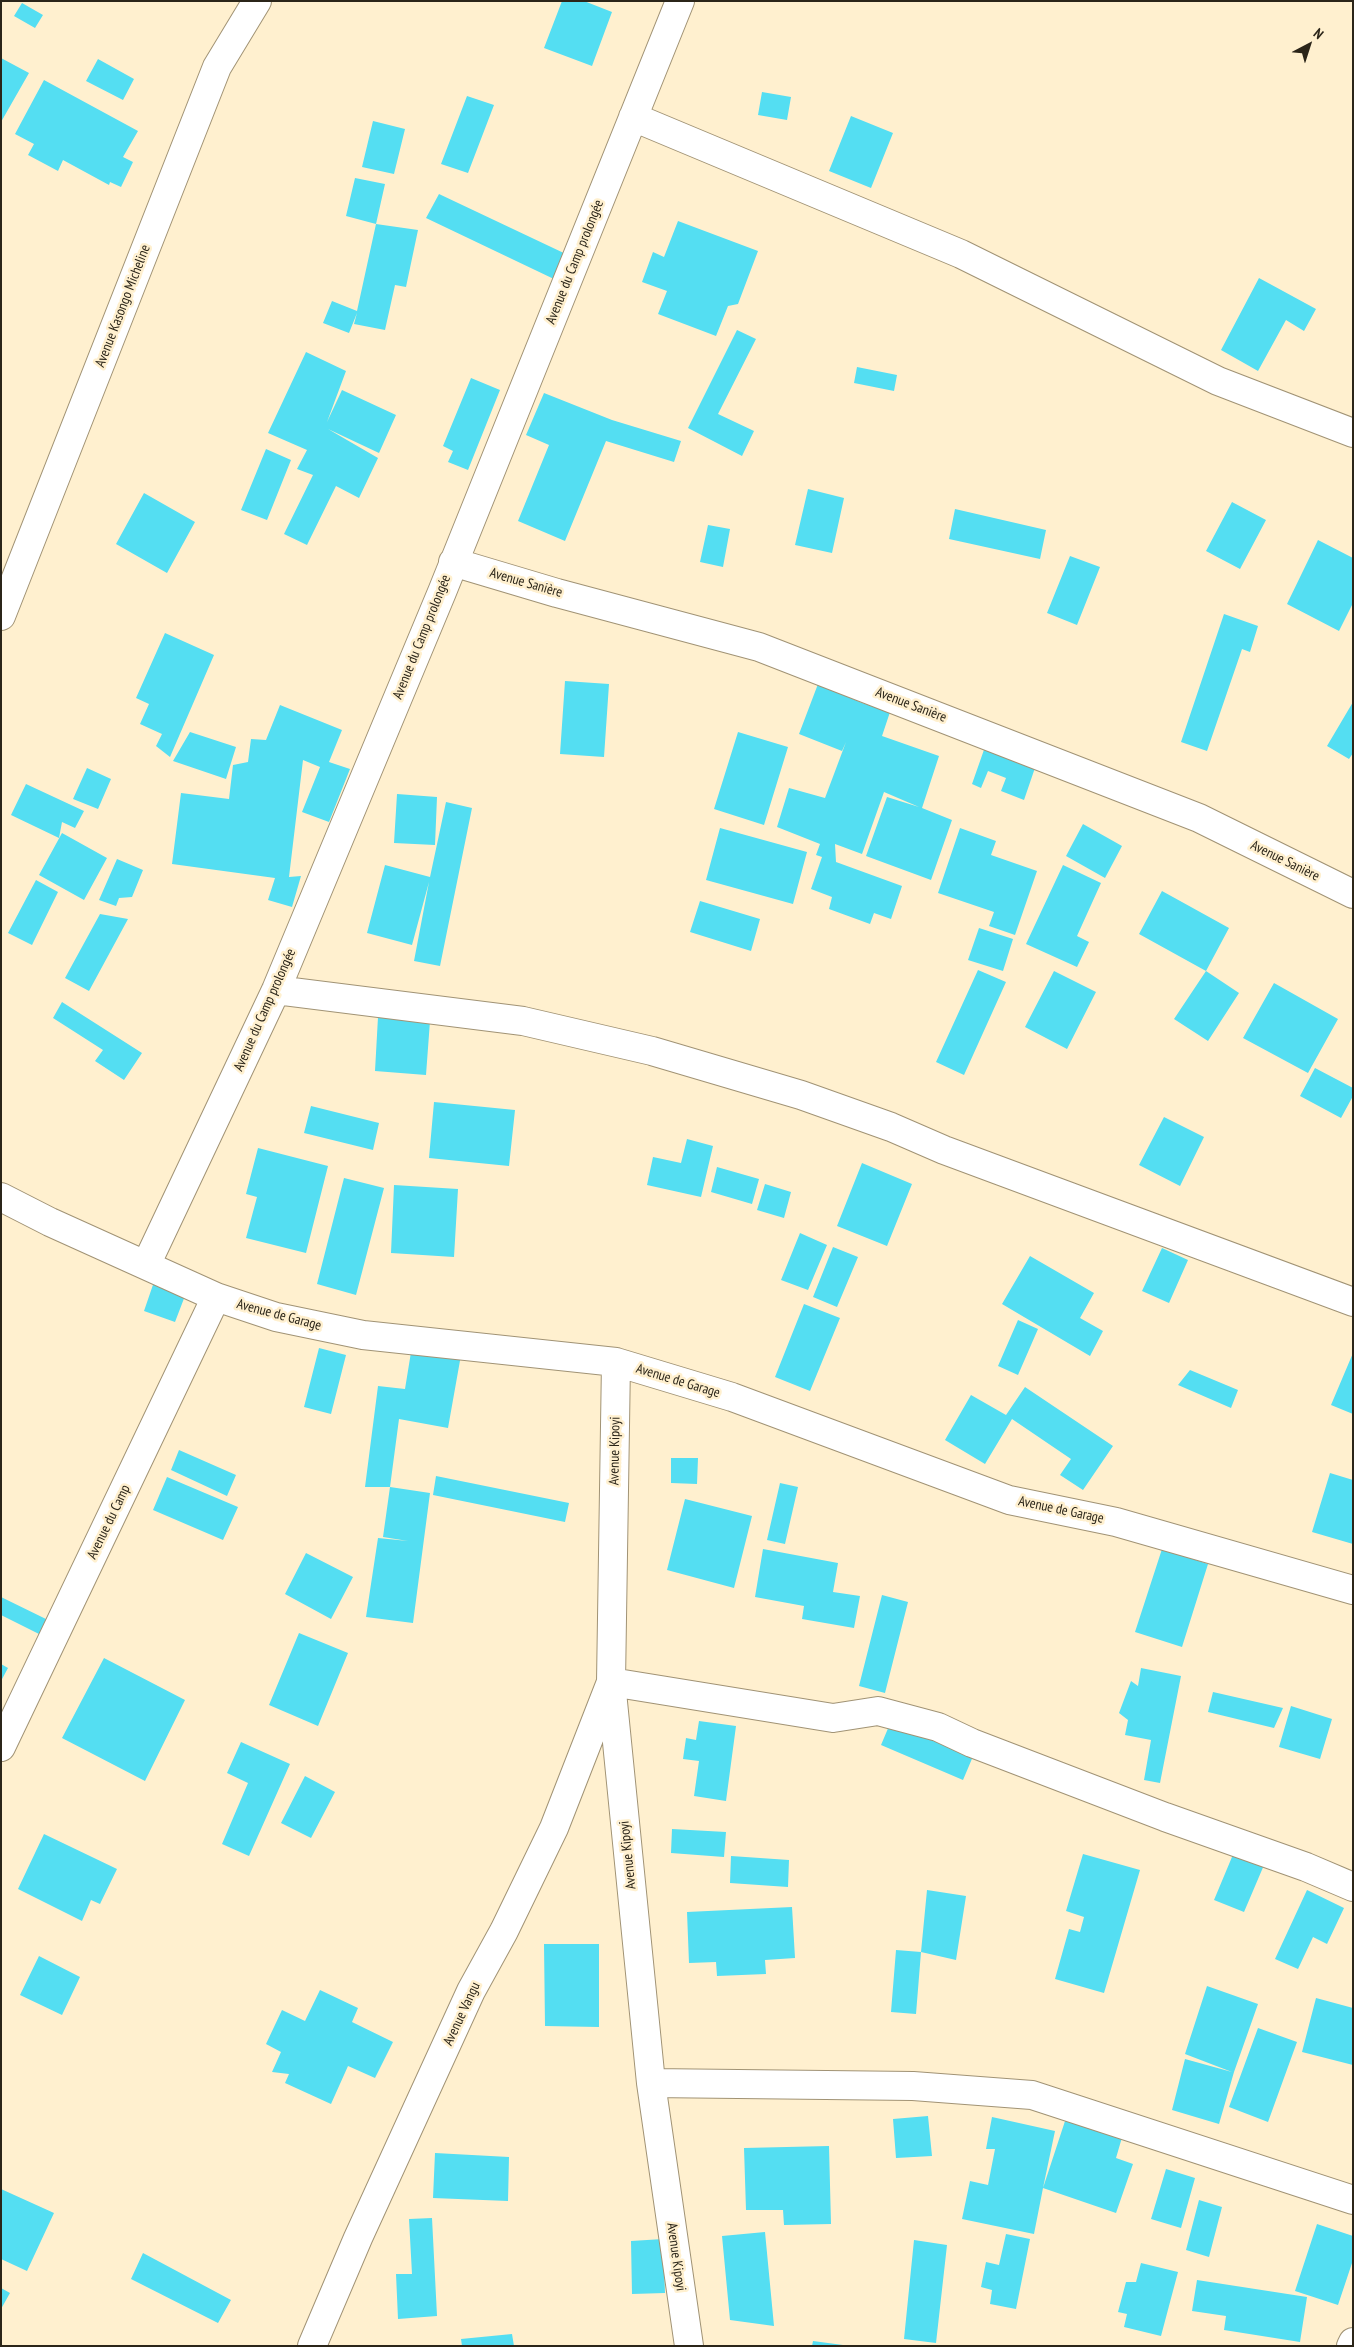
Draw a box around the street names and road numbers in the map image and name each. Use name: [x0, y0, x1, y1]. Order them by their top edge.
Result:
street label: Avenue du Camp prolongée: [542, 197, 608, 327]
street label: Avenue Kasongo Micheline: [92, 242, 154, 370]
street label: Avenue Sanière: [488, 565, 564, 601]
street label: Avenue du Camp prolongée: [389, 572, 455, 702]
street label: Avenue Sanière: [873, 684, 949, 726]
street label: Avenue Sanière: [1248, 837, 1322, 885]
street label: Avenue du Camp prolongée: [230, 946, 300, 1074]
street label: Avenue de Garage: [235, 1296, 323, 1334]
street label: Avenue de Garage: [634, 1360, 722, 1402]
street label: Avenue Kipoyi: [606, 1417, 624, 1485]
street label: Avenue du Camp: [84, 1482, 134, 1562]
street label: Avenue de Garage: [1017, 1493, 1105, 1527]
street label: Avenue Kipoyi: [616, 1820, 640, 1890]
street label: Avenue Vangu: [440, 1980, 484, 2048]
street label: Avenue Kipoyi: [663, 2222, 689, 2292]

